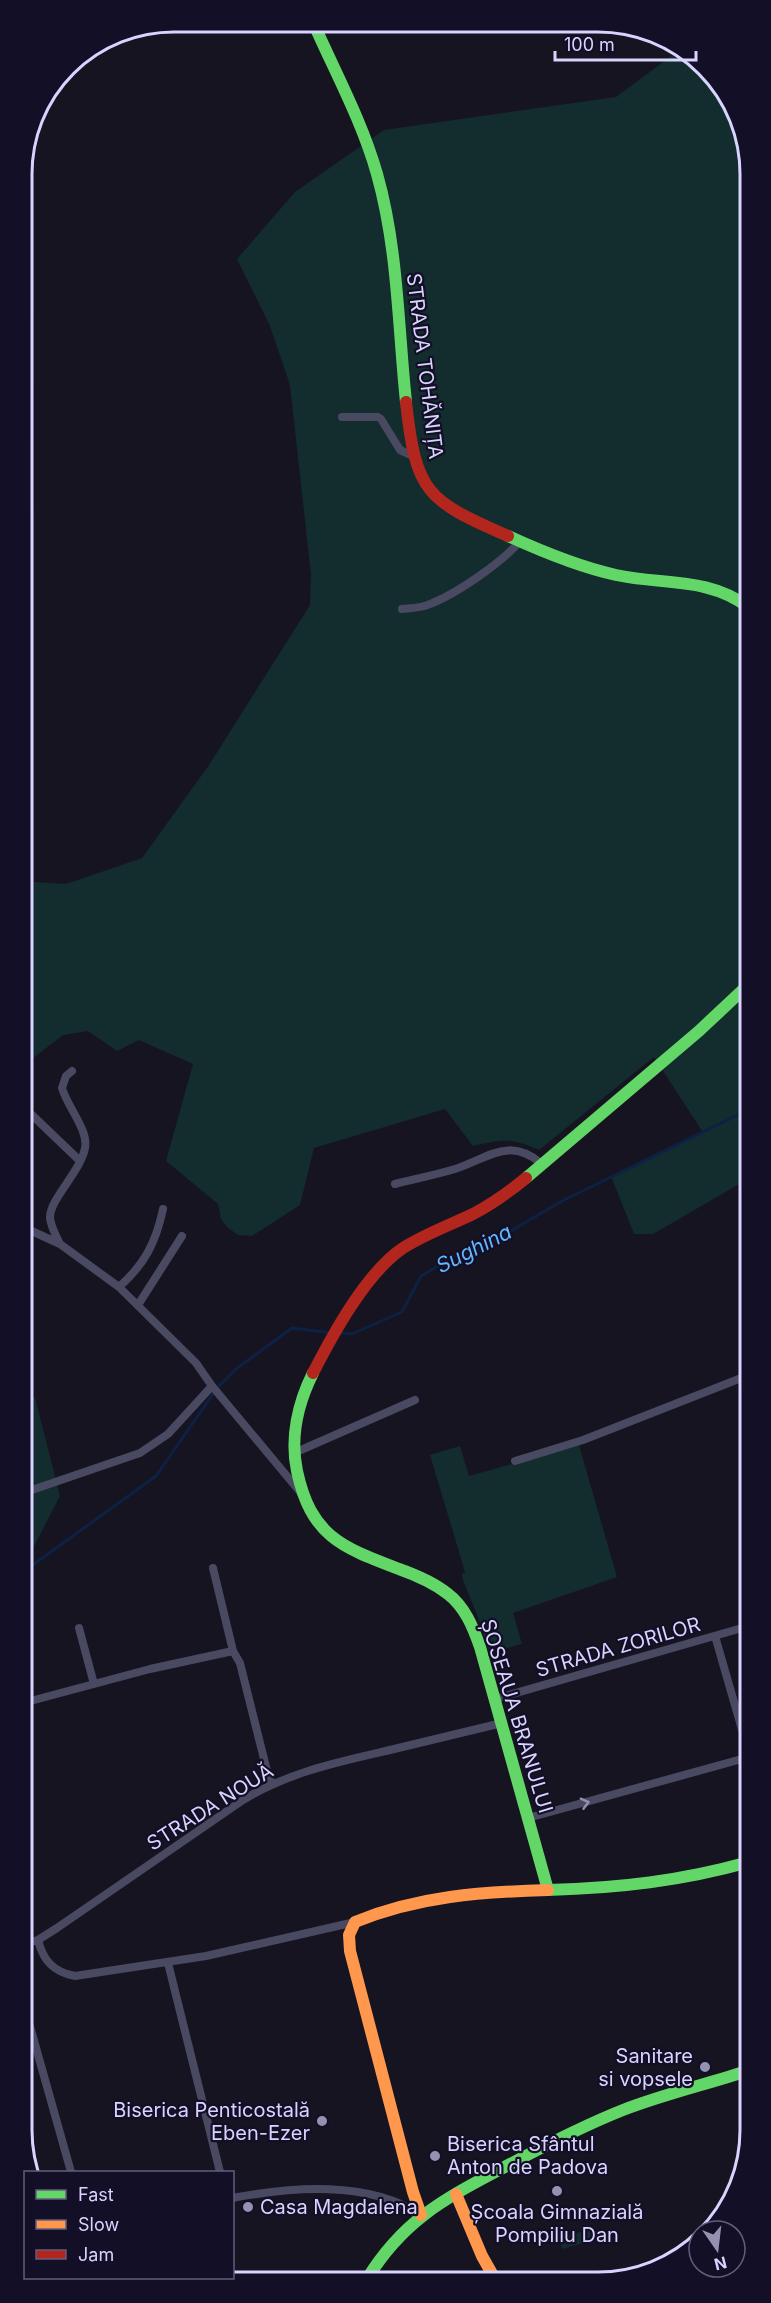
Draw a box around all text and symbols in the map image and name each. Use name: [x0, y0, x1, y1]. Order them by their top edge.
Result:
scale bar: [555, 24, 696, 62]
text: 100 m: [564, 34, 615, 55]
street label: STRADA TOHĂNIȚA: [402, 271, 449, 461]
water label: Sughina: [432, 1219, 516, 1278]
street label: STRADA ZORILOR: [533, 1612, 703, 1682]
street label: ȘOSEAUA BRANULUI: [476, 1616, 558, 1816]
street label: STRADA NOUĂ: [142, 1758, 278, 1855]
one-way arrow: [580, 1797, 590, 1810]
place label: Sanitare si vopsele: [598, 2044, 693, 2091]
marker: Sanitare si vopsele: [698, 2060, 712, 2074]
place label: Biserica Penticostală Eben-Ezer: [113, 2098, 310, 2145]
marker: Biserica Penticostală Eben-Ezer: [315, 2114, 329, 2128]
place label: Biserica Sfântul Anton de Padova: [447, 2132, 608, 2179]
marker: Biserica Sfântul Anton de Padova: [428, 2149, 442, 2163]
legend: [24, 2171, 234, 2279]
text: Fast: [78, 2184, 114, 2205]
marker: Școala Gimnazială Pompiliu Dan: [550, 2184, 564, 2198]
place label: Casa Magdalena: [260, 2195, 418, 2219]
marker: Casa Magdalena: [241, 2200, 255, 2214]
place label: Școala Gimnazială Pompiliu Dan: [471, 2200, 643, 2247]
text: Slow: [78, 2214, 119, 2235]
north arrow: [687, 2219, 747, 2279]
text: Jam: [78, 2244, 114, 2265]
text: N: [712, 2252, 729, 2275]

